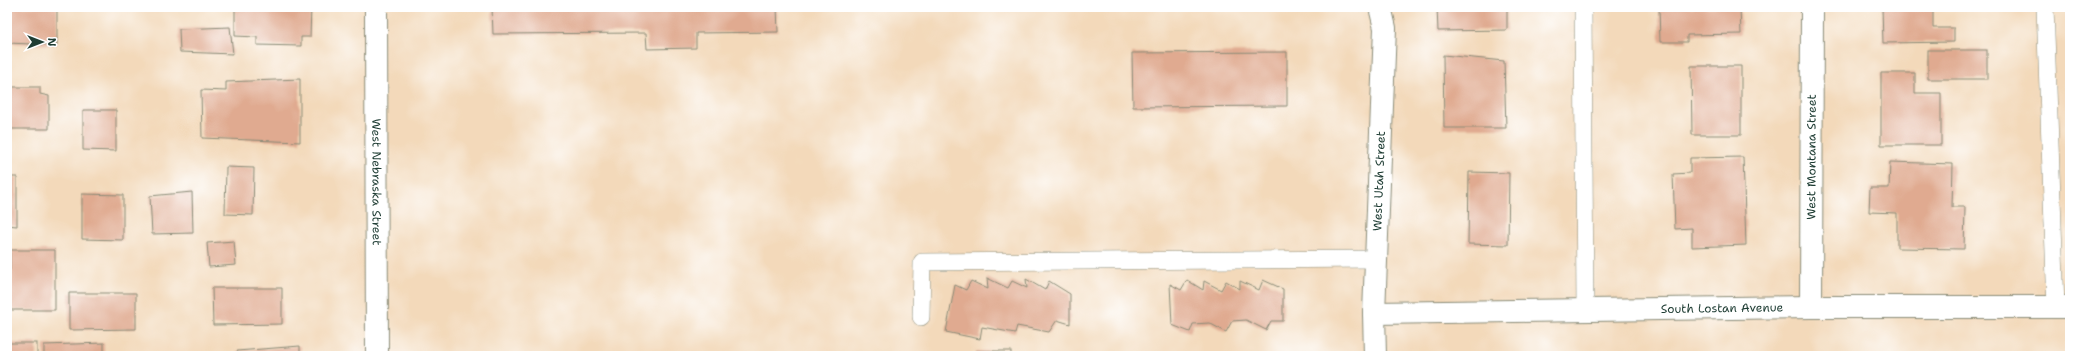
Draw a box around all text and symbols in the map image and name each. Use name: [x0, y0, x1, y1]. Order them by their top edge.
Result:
north arrow: [22, 22, 62, 62]
text: N: [44, 38, 59, 47]
street label: West Montana Street: [1803, 94, 1820, 220]
street label: West Nebraska Street: [368, 118, 385, 246]
street label: West Utah Street: [1369, 131, 1389, 231]
street label: South Lostan Avenue: [1661, 299, 1784, 317]

